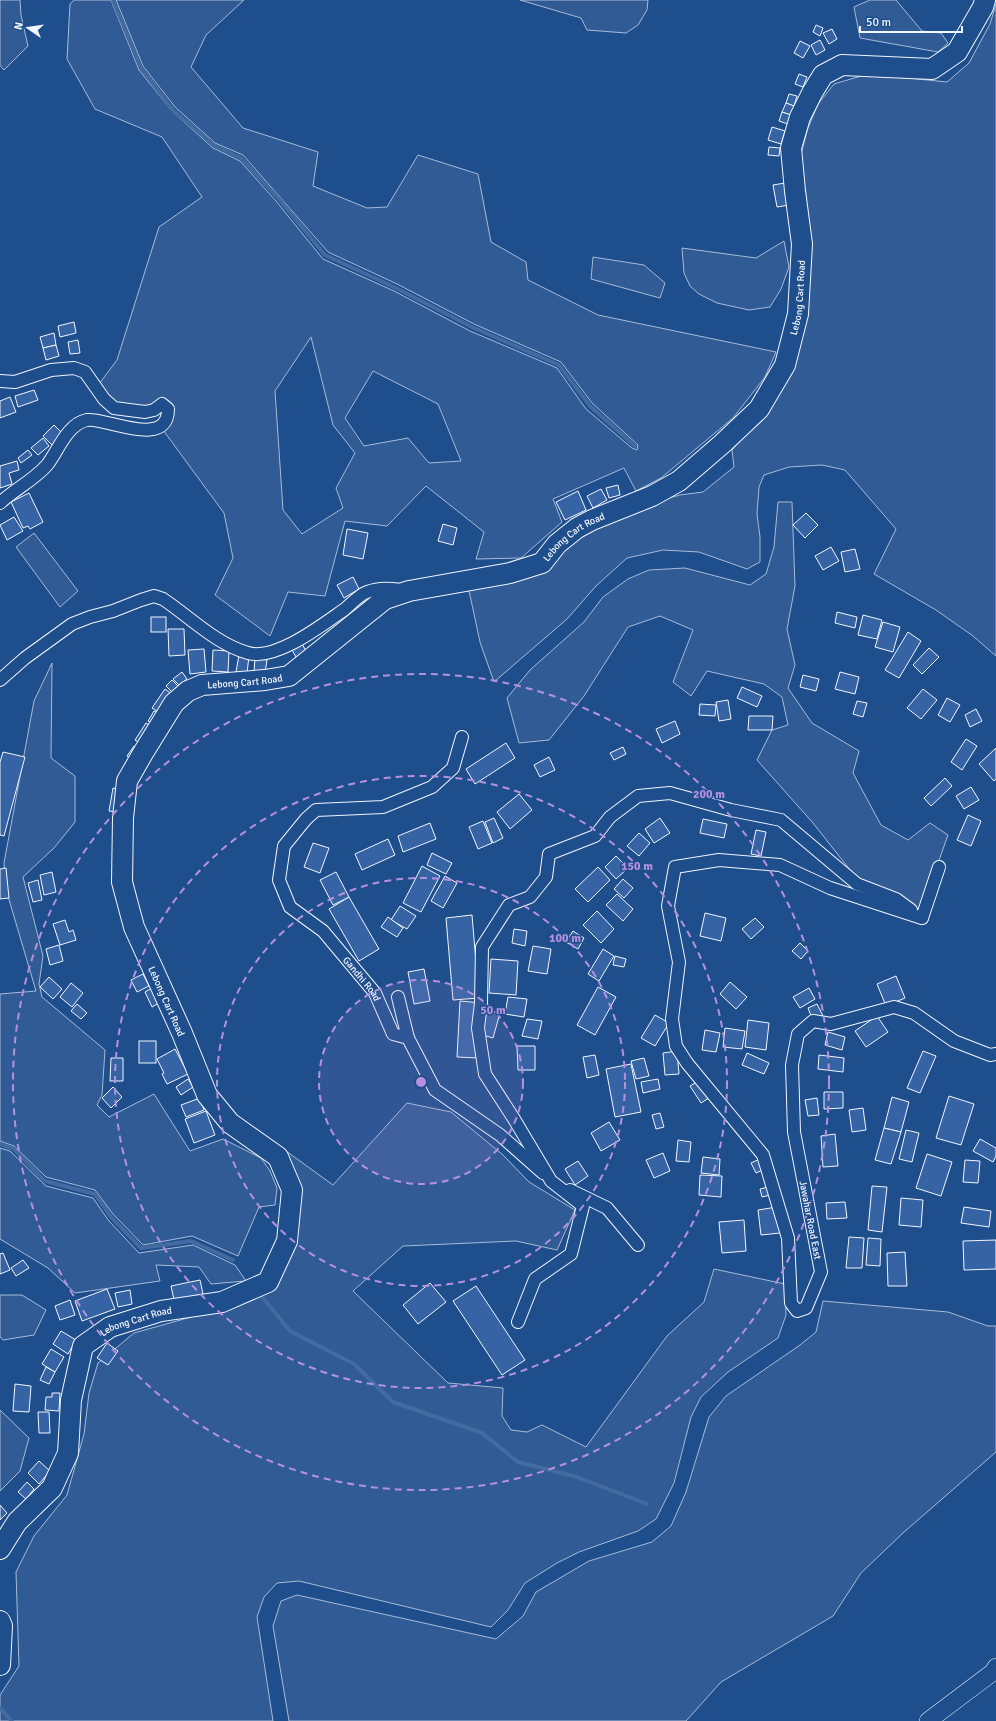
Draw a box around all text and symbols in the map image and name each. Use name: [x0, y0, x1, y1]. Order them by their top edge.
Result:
north arrow: [8, 8, 48, 48]
scale bar: [860, 8, 962, 34]
text: 50 m: [866, 15, 891, 30]
text: N: [12, 21, 26, 31]
street label: Lebong Cart Road: [788, 260, 808, 337]
street label: Lebong Cart Road: [541, 511, 607, 564]
street label: Lebong Cart Road: [207, 672, 284, 692]
text: 200 m: [693, 787, 725, 802]
text: 150 m: [621, 859, 653, 874]
text: 100 m: [549, 931, 581, 946]
street label: Gandhi Road: [340, 954, 383, 1003]
street label: Lebong Cart Road: [145, 965, 187, 1038]
text: 50 m: [480, 1003, 506, 1018]
centre of rings: [414, 1075, 428, 1089]
street label: Jawahar Road East: [797, 1180, 824, 1261]
street label: Lebong Cart Road: [98, 1304, 173, 1339]

